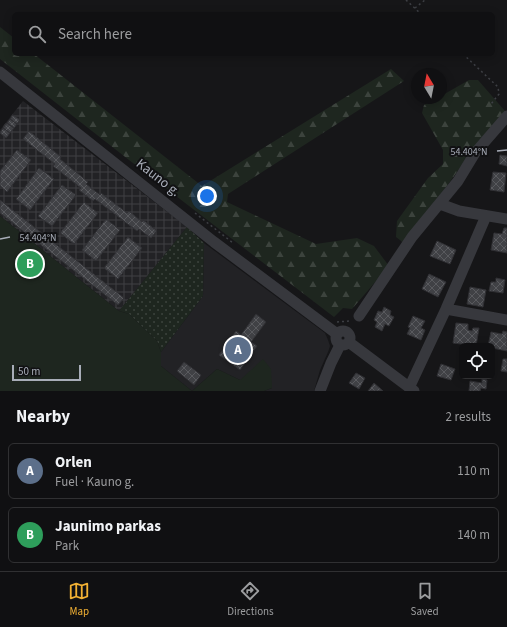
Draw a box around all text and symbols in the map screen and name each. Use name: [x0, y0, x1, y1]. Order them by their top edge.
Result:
search box: [12, 12, 495, 56]
icon: search: [26, 23, 48, 45]
text: Search here: [58, 24, 132, 45]
north arrow: [411, 68, 447, 104]
text: 54.404°N: [450, 145, 488, 159]
street label: Kauno g.: [132, 154, 184, 202]
your location: [197, 186, 217, 206]
text: 54.404°N: [19, 231, 57, 245]
pin: B: [17, 249, 43, 279]
pin: A: [225, 335, 251, 365]
map controls: [459, 343, 495, 379]
button: locate: [459, 343, 495, 379]
scale bar: [12, 363, 81, 382]
text: 50 m: [18, 364, 40, 379]
text: Nearby: [16, 405, 70, 429]
text: 2 results: [446, 408, 491, 426]
text: Orlen: [55, 452, 92, 473]
text: A: [26, 462, 34, 480]
text: 110 m: [457, 462, 490, 480]
text: Fuel · Kauno g.: [55, 473, 134, 491]
text: Jaunimo parkas: [55, 516, 161, 537]
text: B: [26, 526, 34, 544]
text: 140 m: [457, 526, 490, 544]
text: Park: [55, 537, 79, 555]
tab: Map: [68, 580, 90, 619]
tab: Directions: [227, 580, 274, 619]
tab: Saved: [411, 580, 439, 619]

